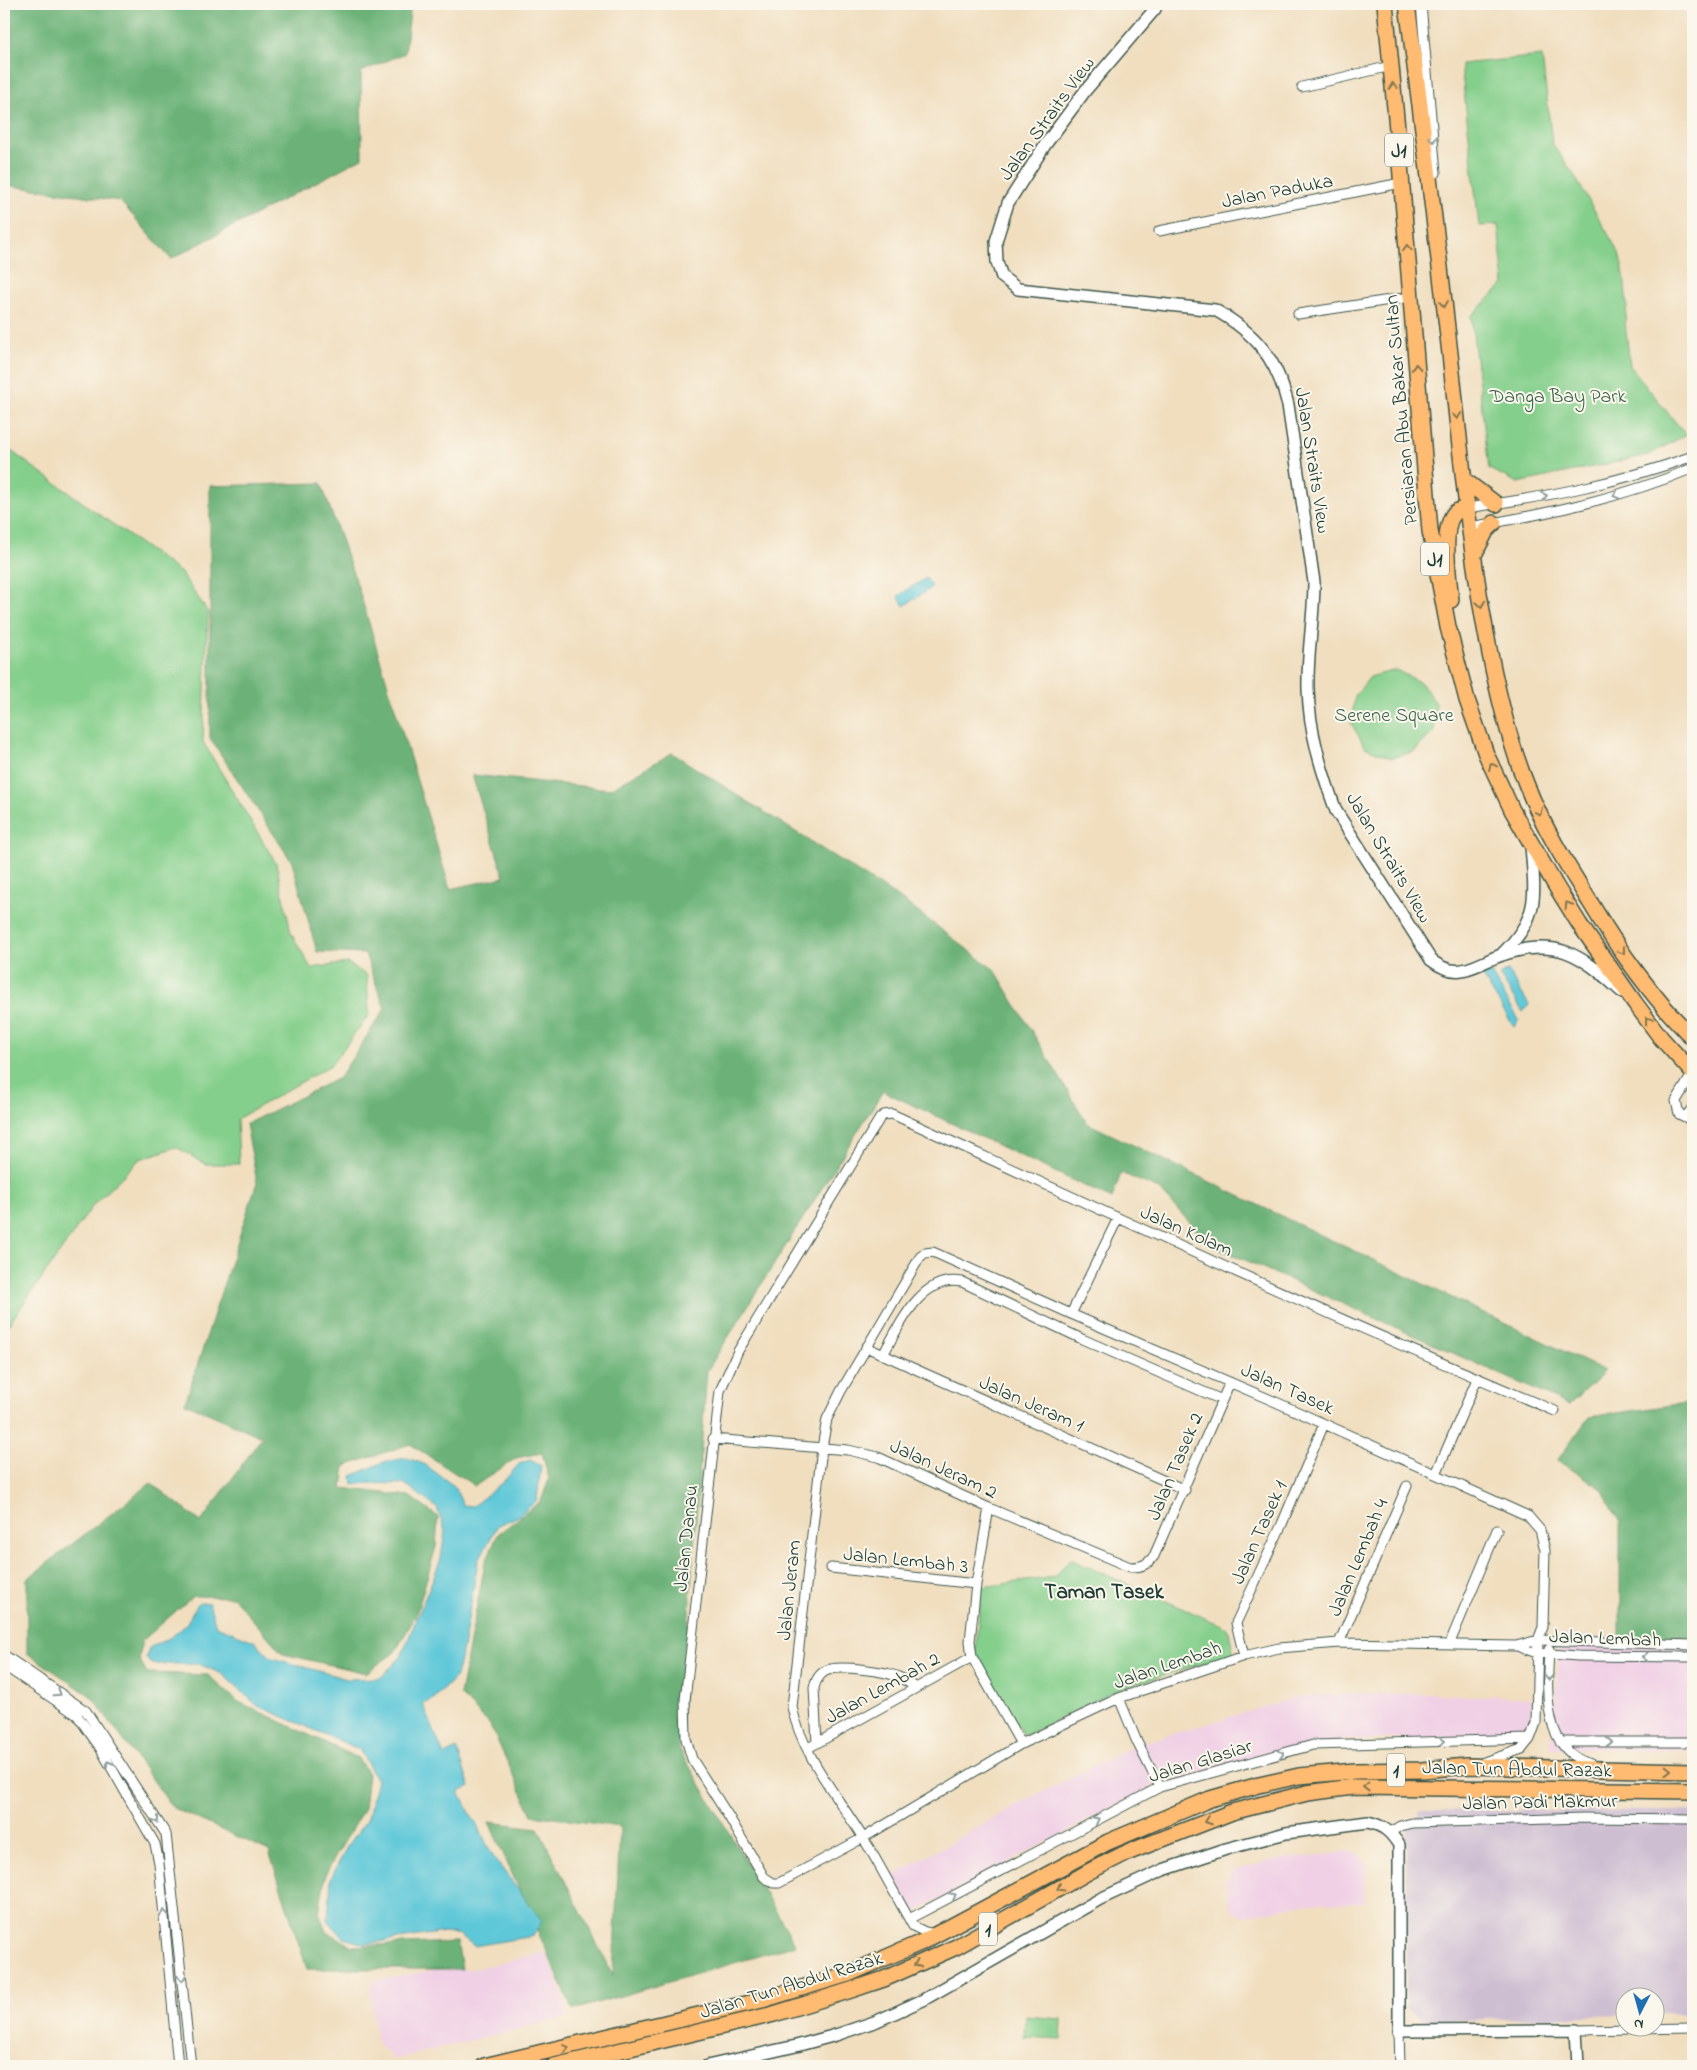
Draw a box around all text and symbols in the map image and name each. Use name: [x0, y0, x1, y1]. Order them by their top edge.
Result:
street label: Jalan Straits View: [993, 51, 1103, 188]
one-way arrow: [1388, 82, 1399, 90]
road number: J1: [1385, 134, 1413, 166]
one-way arrow: [1427, 136, 1438, 144]
street label: Jalan Paduka: [1219, 167, 1336, 217]
one-way arrow: [1401, 244, 1412, 252]
street label: Persiaran Abu Bakar Sultan: [1378, 293, 1427, 526]
one-way arrow: [1438, 301, 1449, 309]
one-way arrow: [1411, 363, 1422, 371]
park label: Danga Bay Park: [1489, 383, 1627, 413]
street label: Jalan Straits View: [1286, 385, 1337, 536]
one-way arrow: [1451, 412, 1462, 420]
one-way arrow: [1612, 489, 1621, 500]
one-way arrow: [1540, 491, 1549, 502]
road number: J1: [1421, 542, 1449, 576]
one-way arrow: [1475, 599, 1485, 608]
park label: Serene Square: [1334, 702, 1454, 731]
one-way arrow: [1487, 762, 1498, 771]
street label: Jalan Straits View: [1337, 788, 1438, 929]
one-way arrow: [1532, 807, 1543, 816]
one-way arrow: [1564, 901, 1574, 910]
one-way arrow: [1616, 945, 1625, 955]
one-way arrow: [1645, 1016, 1654, 1026]
street label: Jalan Kolam: [1135, 1199, 1237, 1266]
street label: Jalan Tasek: [1236, 1357, 1339, 1424]
street label: Jalan Jeram 1: [974, 1369, 1088, 1441]
street label: Jalan Tasek 2: [1141, 1408, 1212, 1525]
street label: Jalan Jeram 2: [884, 1433, 1002, 1508]
street label: Jalan Tasek 1: [1224, 1476, 1296, 1590]
street label: Jalan Danau: [667, 1483, 708, 1593]
street label: Jalan Lembah 4: [1321, 1495, 1397, 1621]
street label: Jalan Jeram: [771, 1539, 810, 1642]
street label: Jalan Lembah 3: [842, 1541, 970, 1582]
district label: Taman Tasek: [1044, 1578, 1164, 1608]
street label: Jalan Lembah: [1548, 1623, 1662, 1656]
street label: Jalan Lembah: [1110, 1634, 1226, 1698]
street label: Jalan Lembah 2: [821, 1646, 946, 1733]
one-way arrow: [1640, 1651, 1648, 1662]
one-way arrow: [1544, 1674, 1554, 1681]
one-way arrow: [53, 1686, 62, 1696]
street label: Jalan Glasiar: [1145, 1733, 1257, 1792]
one-way arrow: [1438, 1736, 1446, 1746]
one-way arrow: [1605, 1737, 1613, 1747]
one-way arrow: [1276, 1749, 1284, 1759]
road number: 1: [1387, 1754, 1405, 1786]
street label: Jalan Tun Abdul Razak: [1422, 1754, 1612, 1787]
one-way arrow: [105, 1760, 115, 1769]
one-way arrow: [1664, 1765, 1672, 1776]
one-way arrow: [1362, 1782, 1370, 1792]
street label: Jalan Padi Makmur: [1462, 1788, 1619, 1819]
one-way arrow: [150, 1814, 159, 1823]
one-way arrow: [1204, 1815, 1212, 1825]
one-way arrow: [1091, 1817, 1100, 1827]
one-way arrow: [1056, 1881, 1065, 1891]
one-way arrow: [947, 1893, 956, 1903]
one-way arrow: [159, 1909, 170, 1917]
road number: 1: [979, 1912, 997, 1946]
street label: Jalan Tun Abdul Razak: [697, 1945, 887, 2028]
one-way arrow: [913, 1958, 922, 1969]
one-way arrow: [176, 1974, 187, 1982]
north arrow: [1614, 1988, 1664, 2038]
text: N: [1633, 2013, 1645, 2034]
one-way arrow: [561, 2043, 570, 2054]

